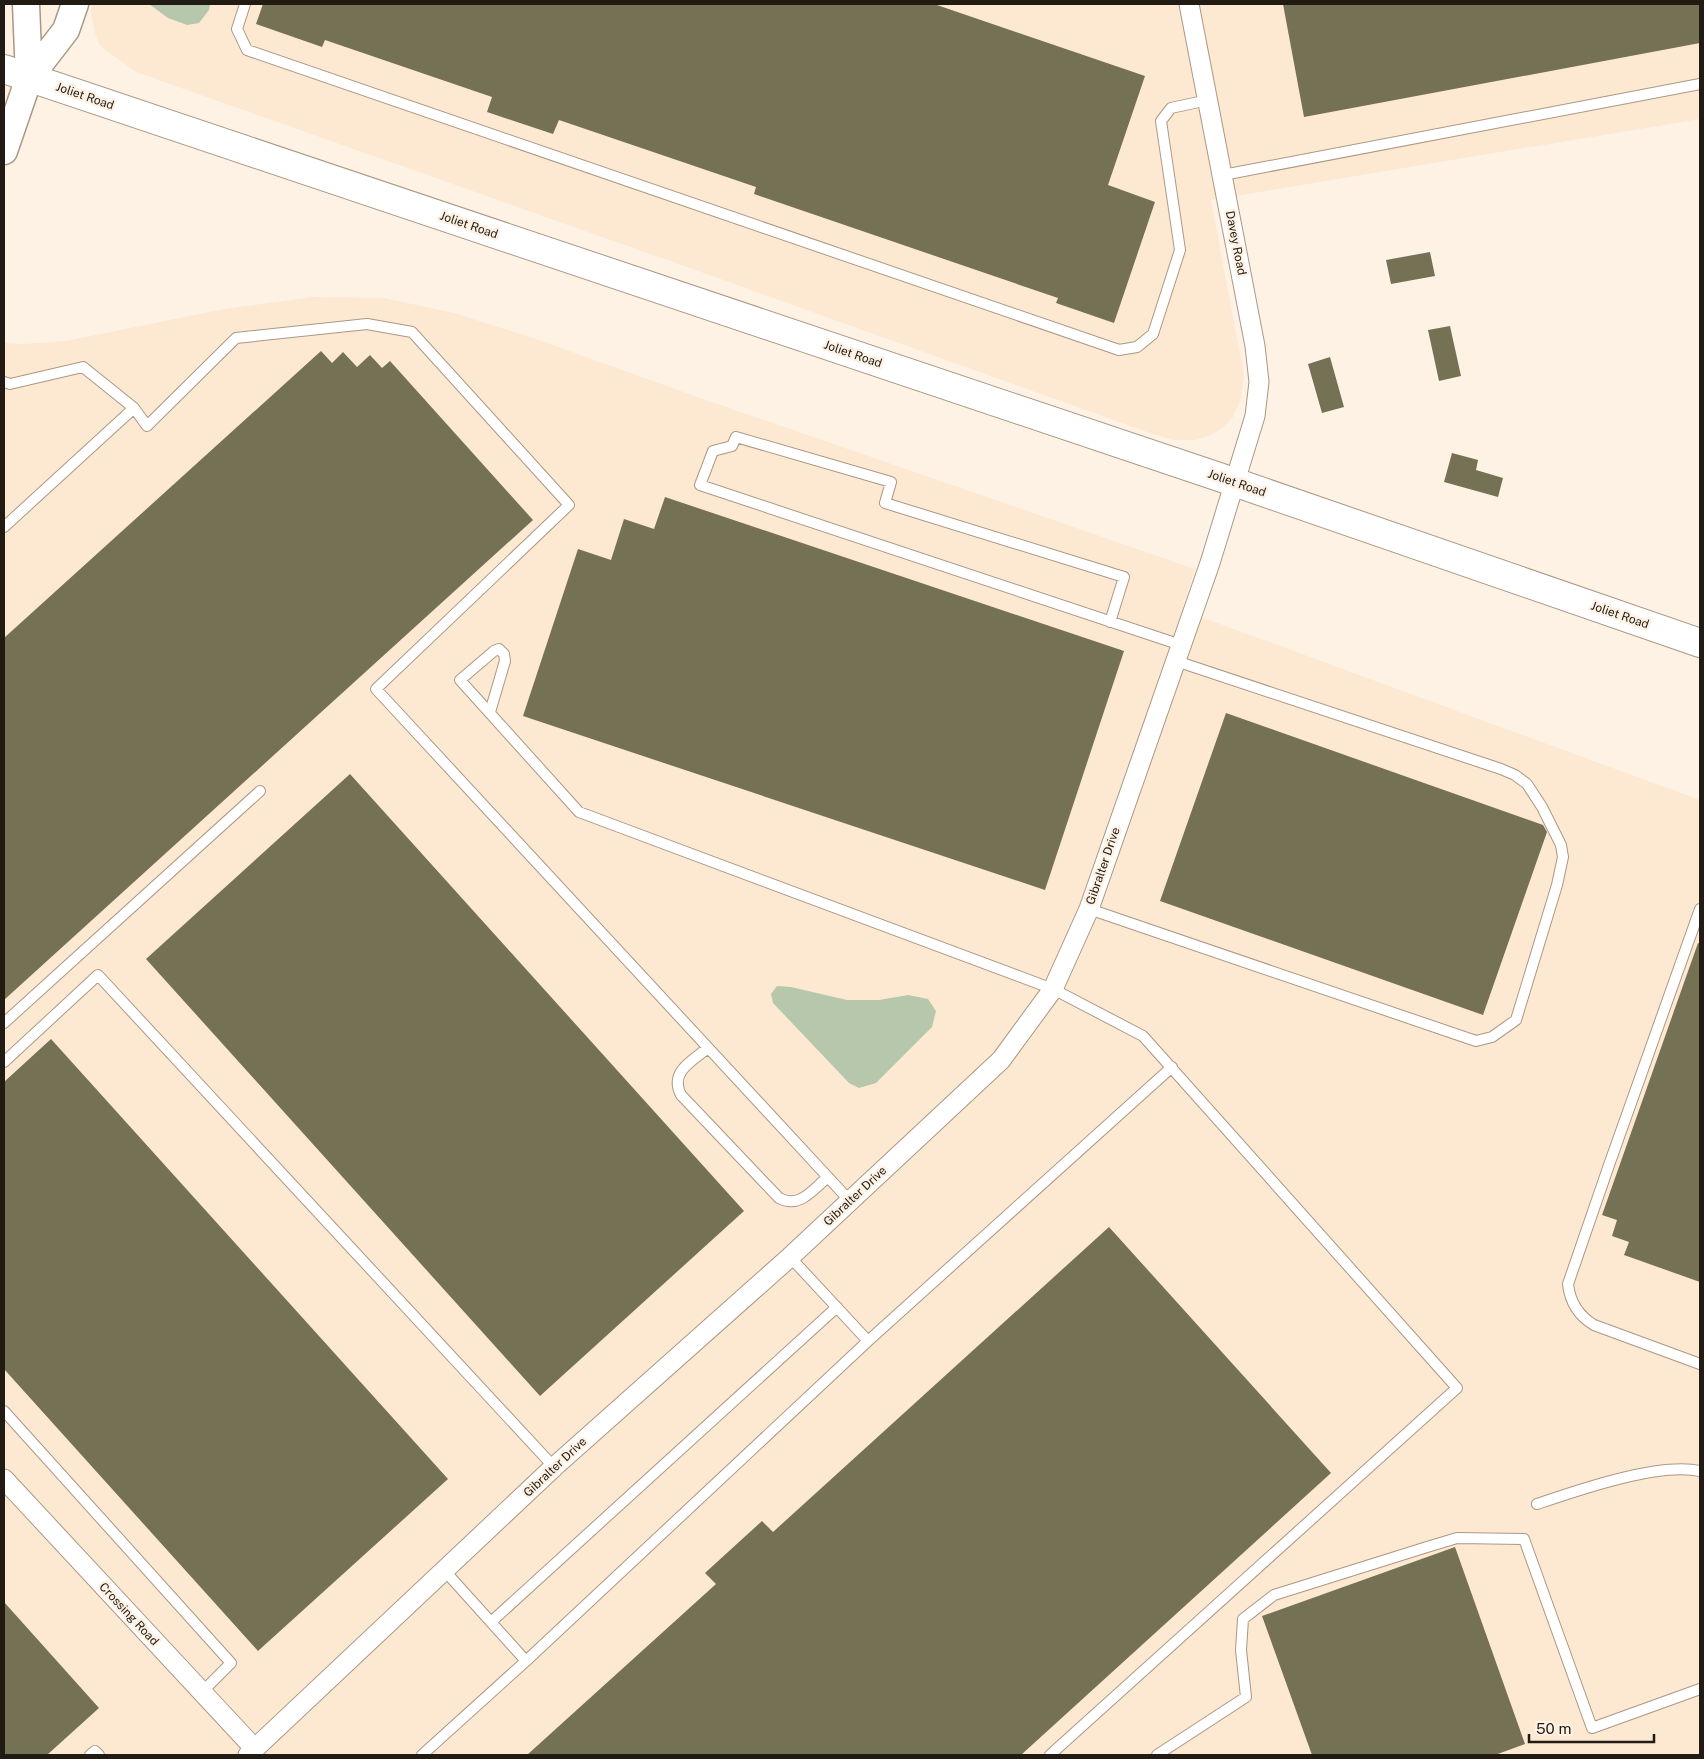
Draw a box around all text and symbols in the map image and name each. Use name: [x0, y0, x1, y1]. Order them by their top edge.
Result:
street label: Joliet Road: [54, 80, 116, 112]
street label: Joliet Road: [438, 209, 500, 241]
street label: Davey Road: [1223, 210, 1249, 276]
street label: Joliet Road: [822, 338, 884, 370]
street label: Joliet Road: [1206, 467, 1268, 499]
street label: Joliet Road: [1589, 599, 1651, 631]
street label: Gibralter Drive: [1083, 825, 1123, 907]
street label: Gibralter Drive: [821, 1163, 890, 1229]
street label: Gibralter Drive: [521, 1434, 590, 1500]
street label: Crossing Road: [96, 1580, 162, 1648]
scale bar: [1529, 1712, 1654, 1744]
text: 50 m: [1536, 1720, 1571, 1737]

